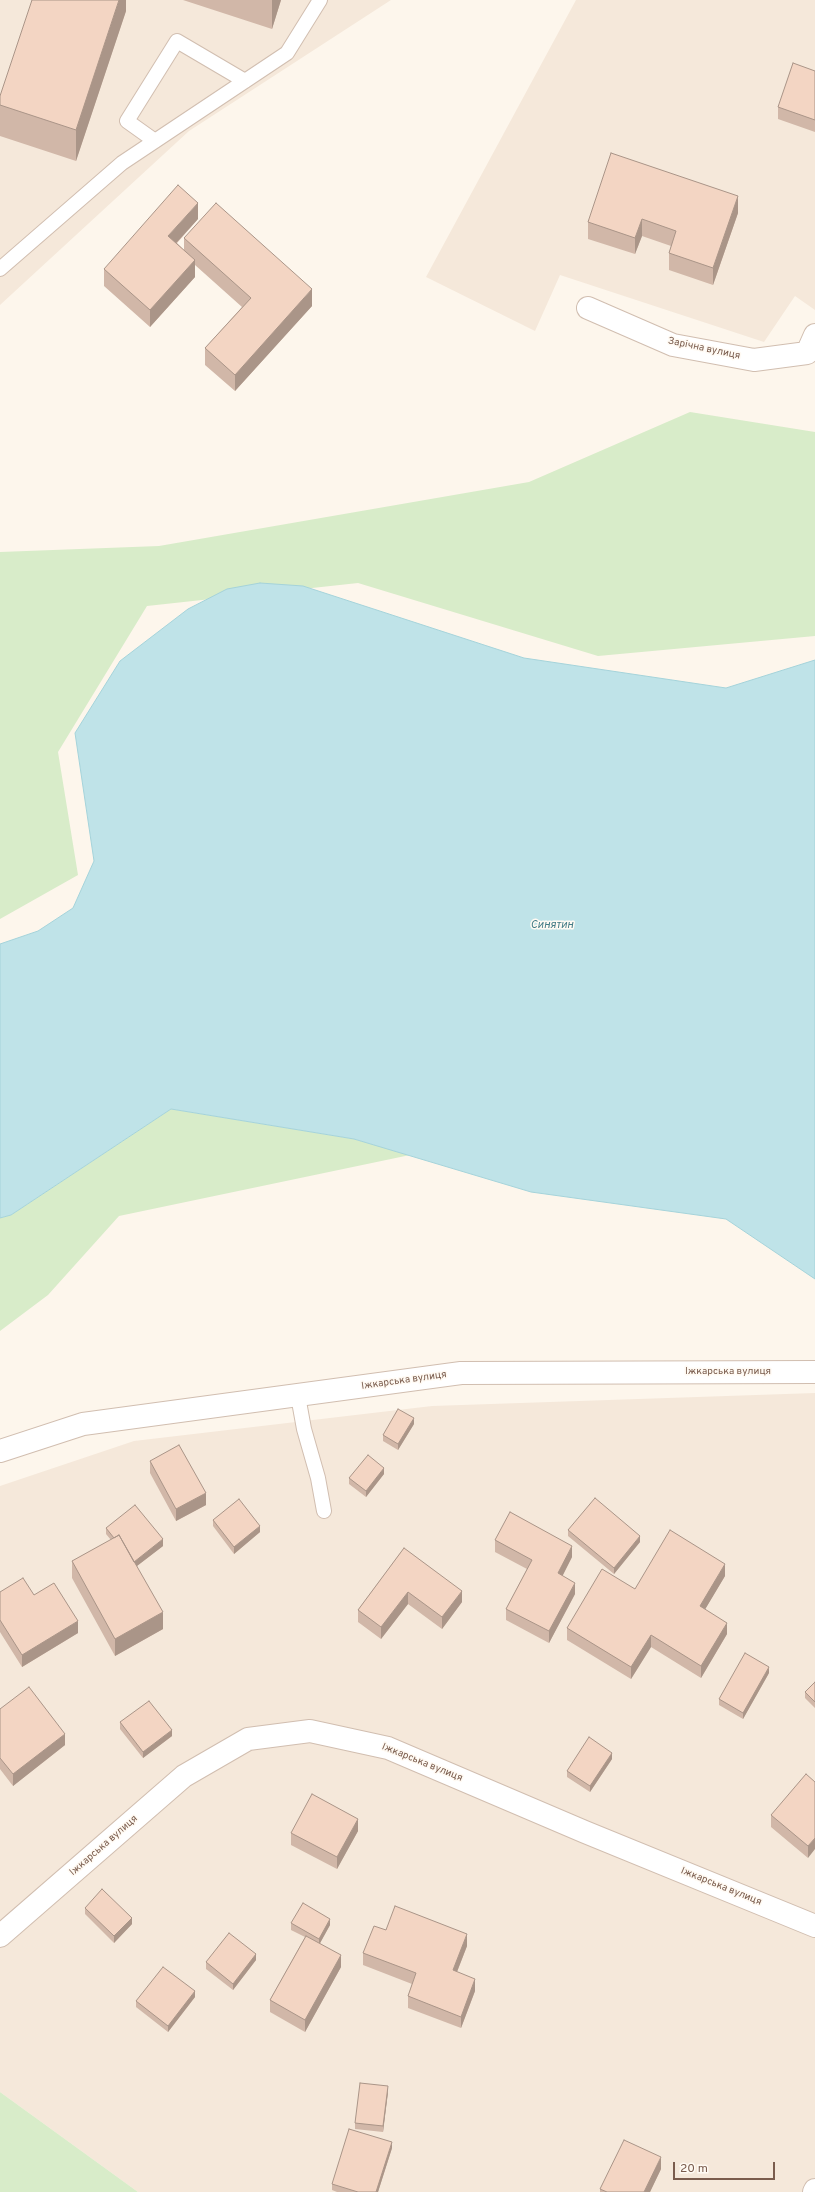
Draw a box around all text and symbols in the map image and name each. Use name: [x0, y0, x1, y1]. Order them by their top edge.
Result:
street label: Зарічна вулиця: [667, 335, 741, 363]
water label: Синятин: [531, 919, 573, 933]
street label: Іжкарська вулиця: [685, 1366, 771, 1378]
street label: Іжкарська вулиця: [361, 1369, 447, 1393]
street label: Іжкарська вулиця: [380, 1741, 464, 1785]
street label: Іжкарська вулиця: [68, 1813, 140, 1879]
street label: Іжкарська вулиця: [679, 1865, 763, 1909]
scale bar: [675, 2154, 777, 2180]
text: 20 m: [680, 2161, 708, 2177]

